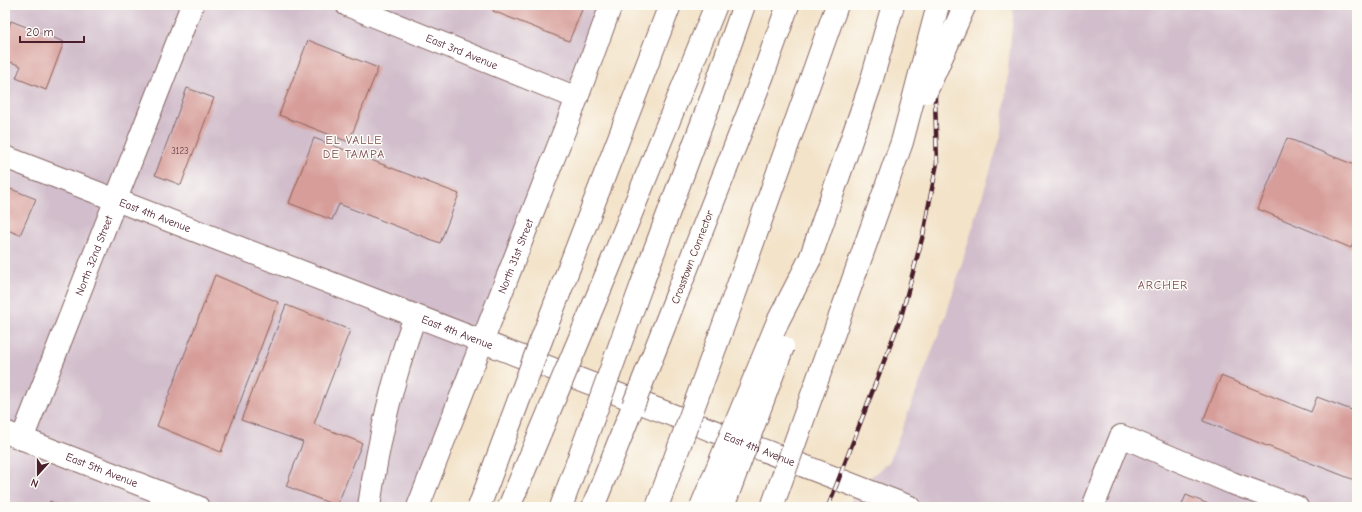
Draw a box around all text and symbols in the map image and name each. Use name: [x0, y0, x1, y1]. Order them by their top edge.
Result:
scale bar: [20, 18, 84, 44]
text: 20 m: [26, 25, 54, 39]
street label: East 3rd Avenue: [424, 32, 500, 72]
district label: EL VALLE DE TAMPA: [323, 133, 385, 161]
house number: 3123: [171, 146, 189, 156]
street label: East 4th Avenue: [117, 196, 193, 235]
street label: Crosstown Connector: [669, 208, 717, 306]
street label: North 32nd Street: [73, 213, 116, 298]
street label: North 31st Street: [496, 216, 537, 296]
district label: ARCHER: [1138, 278, 1188, 292]
street label: East 4th Avenue: [420, 313, 495, 352]
street label: East 4th Avenue: [722, 430, 797, 469]
street label: East 5th Avenue: [64, 450, 140, 490]
north arrow: [18, 454, 58, 494]
text: N: [29, 476, 40, 490]

